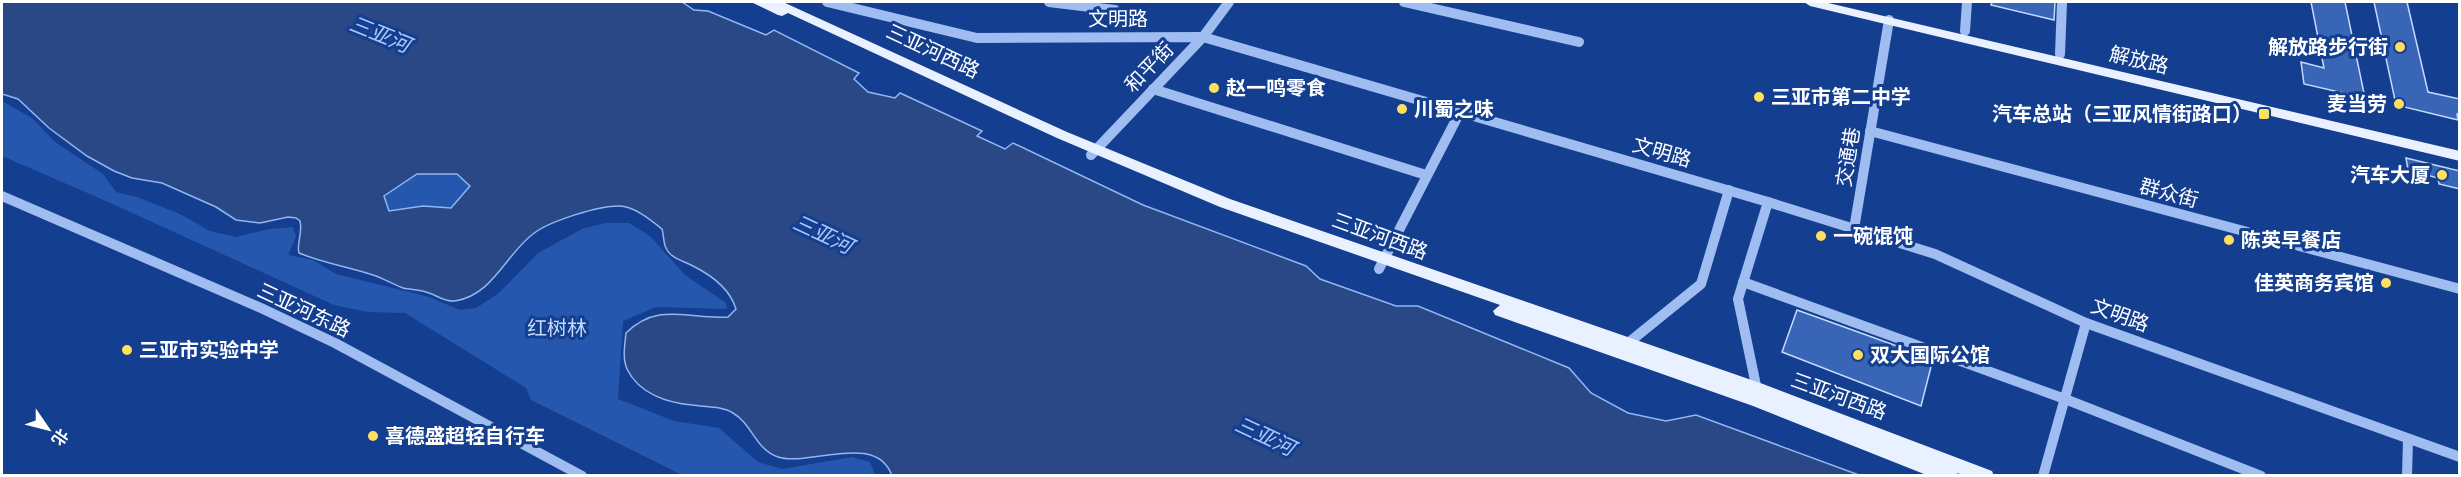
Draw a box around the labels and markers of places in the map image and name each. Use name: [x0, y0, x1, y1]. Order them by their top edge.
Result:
place label: 解放路步行街: [2268, 36, 2388, 58]
marker: 解放路步行街: [2393, 40, 2407, 54]
place label: 赵一鸣零食: [1226, 77, 1326, 99]
marker: 赵一鸣零食: [1207, 81, 1221, 95]
place label: 三亚市第二中学: [1771, 86, 1911, 108]
marker: 三亚市第二中学: [1752, 90, 1766, 104]
place label: 麦当劳: [2327, 93, 2387, 115]
marker: 麦当劳: [2392, 97, 2406, 111]
place label: 川蜀之味: [1414, 98, 1494, 120]
marker: 川蜀之味: [1395, 102, 1409, 116]
place label: 汽车总站（三亚风情街路口）: [1992, 103, 2252, 125]
marker: 汽车总站（三亚风情街路口）: [2257, 107, 2271, 121]
place label: 汽车大厦: [2350, 164, 2430, 186]
marker: 汽车大厦: [2435, 168, 2449, 182]
place label: 一碗馄饨: [1833, 225, 1913, 247]
marker: 一碗馄饨: [1814, 229, 1828, 243]
place label: 陈英早餐店: [2241, 229, 2341, 251]
marker: 陈英早餐店: [2222, 233, 2236, 247]
place label: 佳英商务宾馆: [2254, 272, 2374, 294]
marker: 佳英商务宾馆: [2379, 276, 2393, 290]
place label: 三亚市实验中学: [139, 339, 279, 361]
marker: 三亚市实验中学: [120, 343, 134, 357]
place label: 双大国际公馆: [1870, 344, 1990, 366]
marker: 双大国际公馆: [1851, 348, 1865, 362]
place label: 喜德盛超轻自行车: [385, 425, 545, 447]
marker: 喜德盛超轻自行车: [366, 429, 380, 443]

